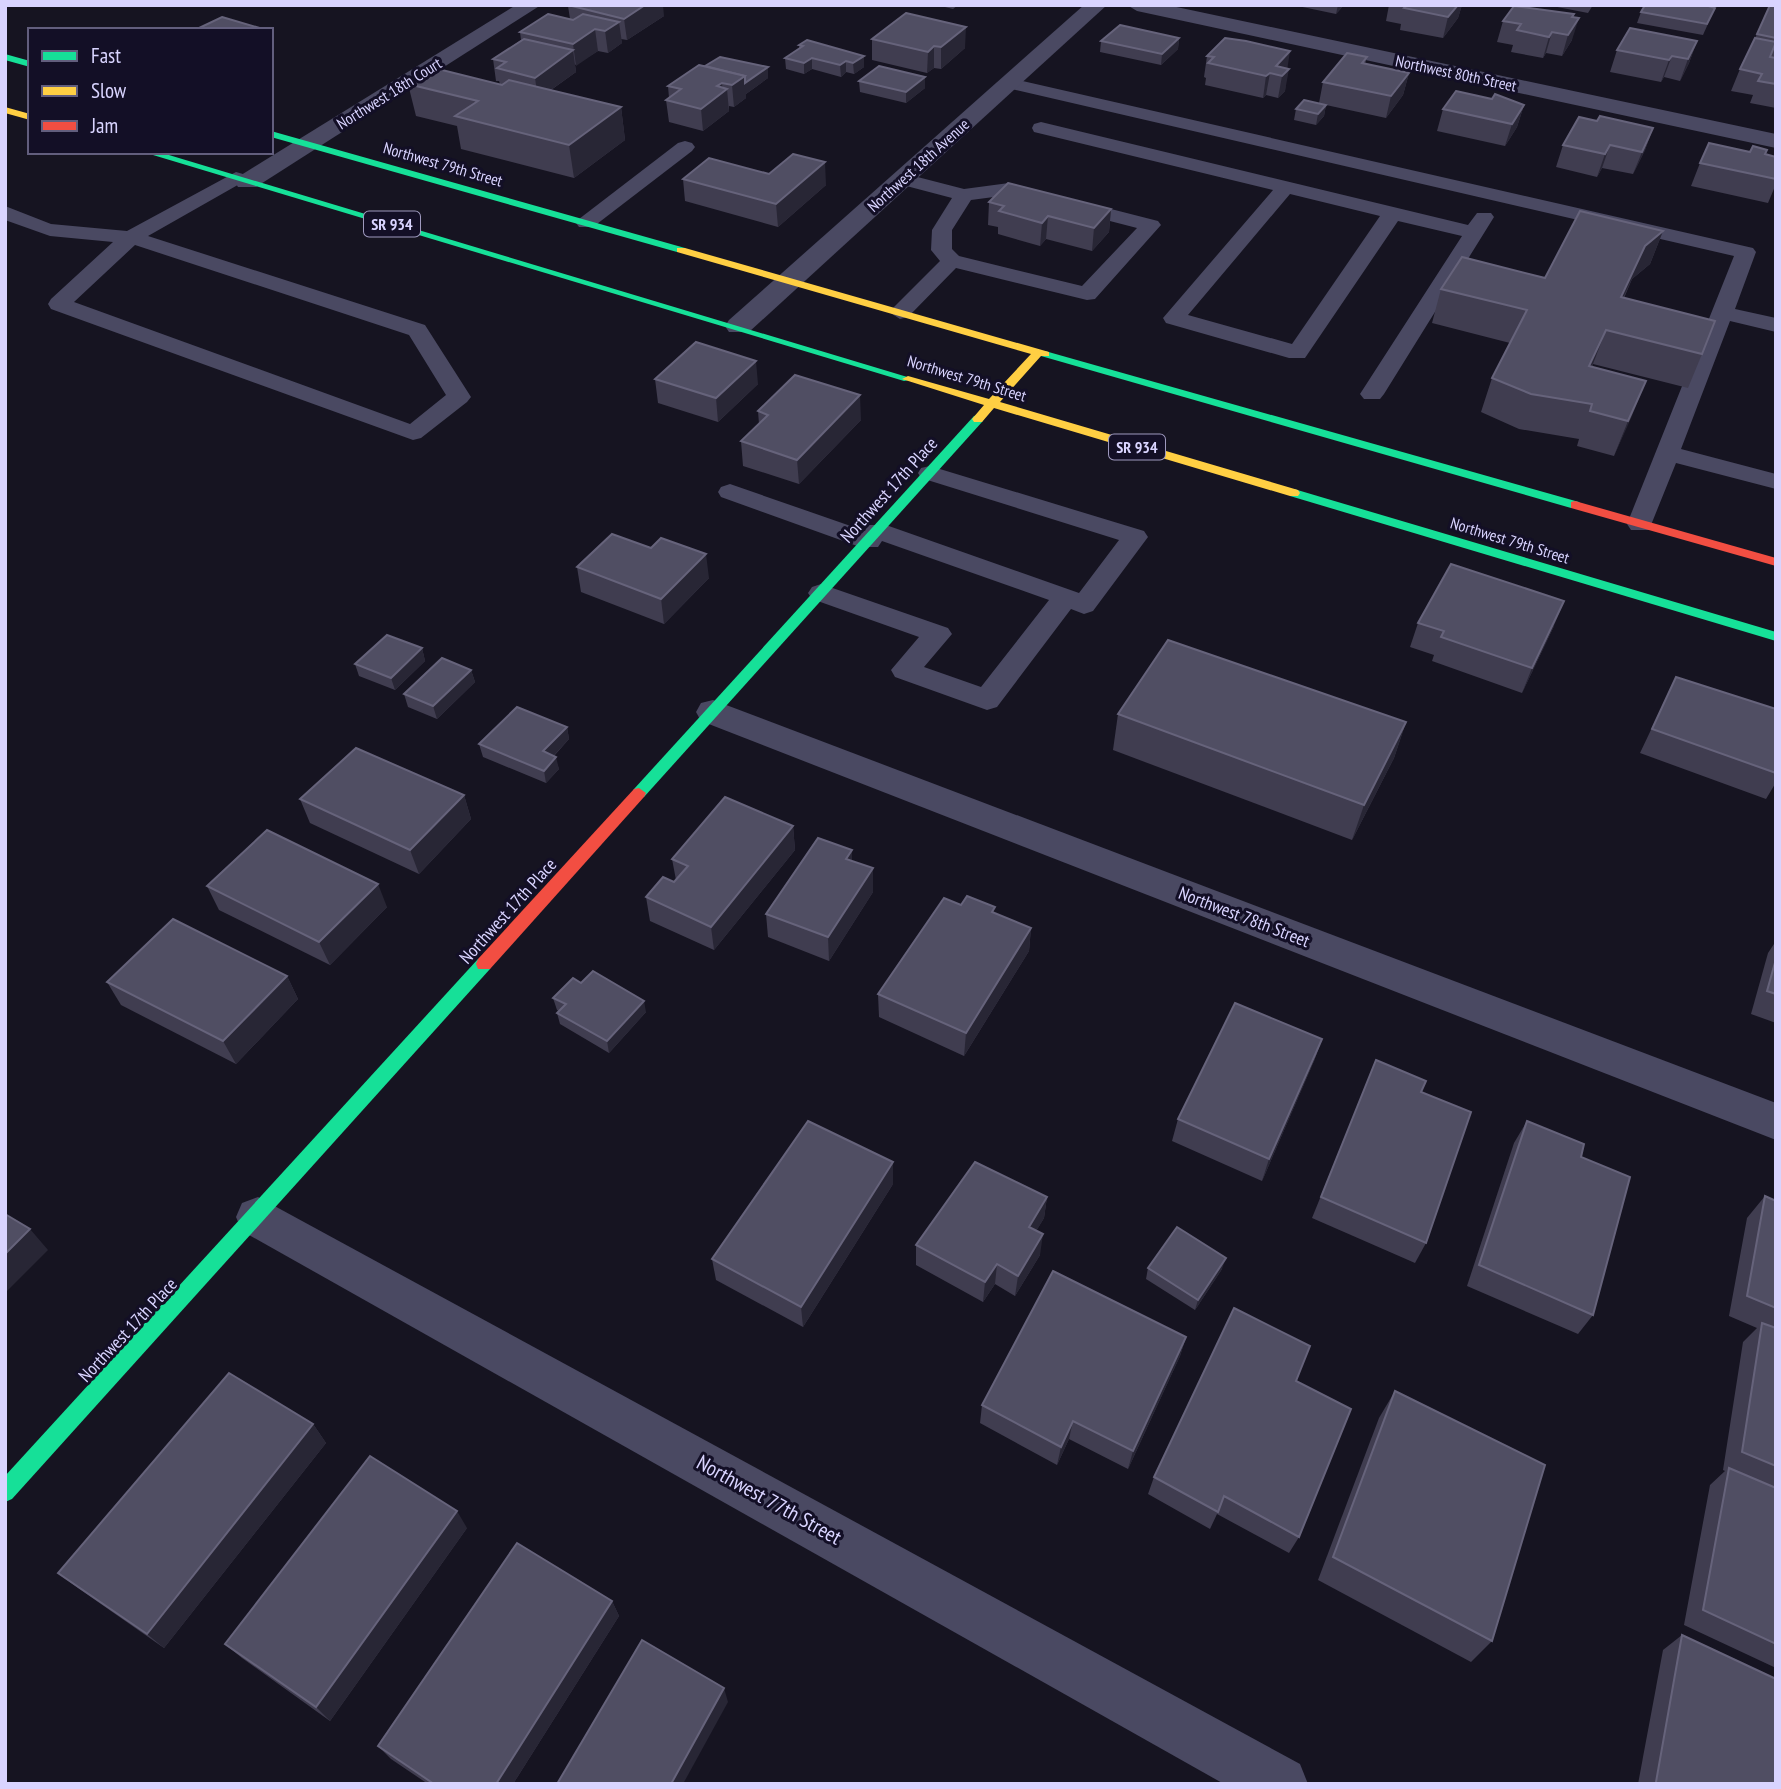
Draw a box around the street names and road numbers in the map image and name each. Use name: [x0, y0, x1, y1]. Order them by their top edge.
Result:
street label: Northwest 80th Street: [1394, 50, 1519, 96]
street label: Northwest 18th Court: [333, 52, 446, 133]
street label: Northwest 18th Avenue: [863, 114, 973, 216]
street label: Northwest 79th Street: [381, 137, 506, 191]
road number: SR 934: [364, 212, 420, 236]
street label: Northwest 79th Street: [905, 350, 1029, 406]
street label: Northwest 17th Place: [835, 432, 942, 547]
road number: SR 934: [1109, 434, 1165, 460]
street label: Northwest 79th Street: [1448, 512, 1572, 568]
street label: Northwest 17th Place: [454, 853, 561, 968]
street label: Northwest 78th Street: [1175, 881, 1313, 952]
street label: Northwest 17th Place: [73, 1273, 182, 1387]
street label: Northwest 77th Street: [692, 1449, 847, 1551]

